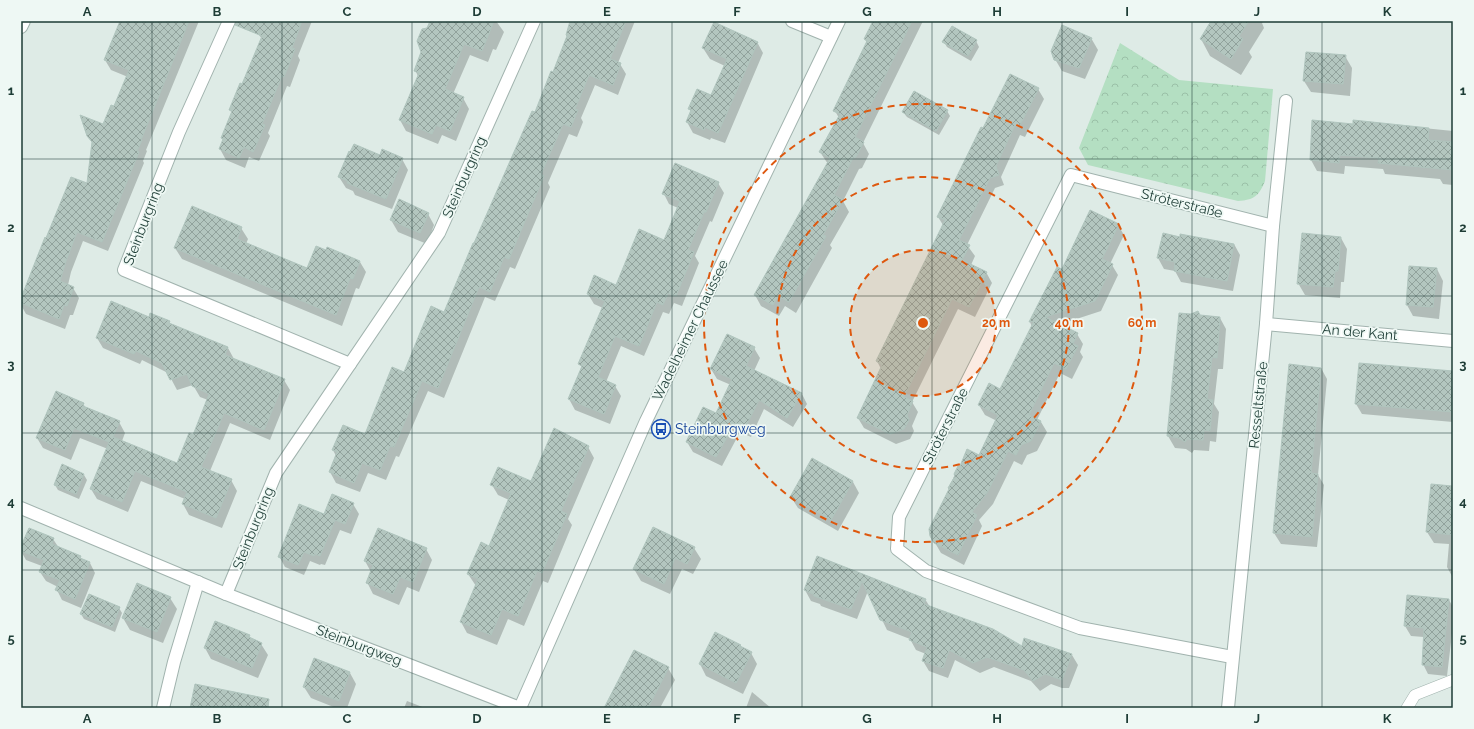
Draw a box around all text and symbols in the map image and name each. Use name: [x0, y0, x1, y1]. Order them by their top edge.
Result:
text: A: [83, 4, 92, 19]
text: B: [213, 4, 222, 19]
text: C: [343, 4, 352, 19]
text: D: [472, 4, 482, 19]
text: E: [603, 4, 611, 19]
text: F: [733, 4, 741, 19]
text: G: [862, 4, 872, 19]
text: H: [992, 4, 1002, 19]
text: I: [1125, 4, 1129, 19]
text: J: [1254, 4, 1260, 19]
text: K: [1383, 4, 1392, 19]
text: 1: [8, 83, 15, 98]
text: 1: [1460, 83, 1467, 98]
street label: Steinburgring: [439, 134, 489, 220]
street label: Steinburgring: [120, 180, 166, 268]
street label: Ströterstraße: [1140, 185, 1224, 221]
text: 2: [7, 220, 15, 235]
text: 2: [1459, 220, 1467, 235]
street label: Wadelheimer Chaussee: [649, 257, 731, 403]
centre of rings: [916, 316, 930, 330]
text: 20 m: [982, 316, 1010, 330]
text: 40 m: [1055, 316, 1083, 330]
text: 60 m: [1128, 316, 1156, 330]
street label: An der Kant: [1322, 321, 1399, 343]
text: 3: [7, 357, 15, 372]
text: 3: [1459, 357, 1467, 372]
street label: Resseltstraße: [1245, 361, 1271, 449]
street label: Ströterstraße: [919, 385, 971, 467]
bus stop icon: Steinburgweg: [650, 418, 672, 440]
place label: Steinburgweg: [675, 421, 766, 437]
street label: Steinburgring: [229, 484, 277, 572]
text: 4: [7, 494, 15, 509]
text: 4: [1459, 494, 1467, 509]
street label: Steinburgweg: [314, 621, 404, 669]
text: 5: [7, 631, 15, 646]
text: 5: [1459, 631, 1467, 646]
text: A: [83, 711, 92, 726]
text: B: [213, 711, 222, 726]
text: C: [343, 711, 352, 726]
text: D: [472, 711, 482, 726]
text: E: [603, 711, 611, 726]
text: F: [733, 711, 741, 726]
text: G: [862, 711, 872, 726]
text: H: [992, 711, 1002, 726]
text: I: [1125, 711, 1129, 726]
text: J: [1254, 711, 1260, 726]
text: K: [1383, 711, 1392, 726]

